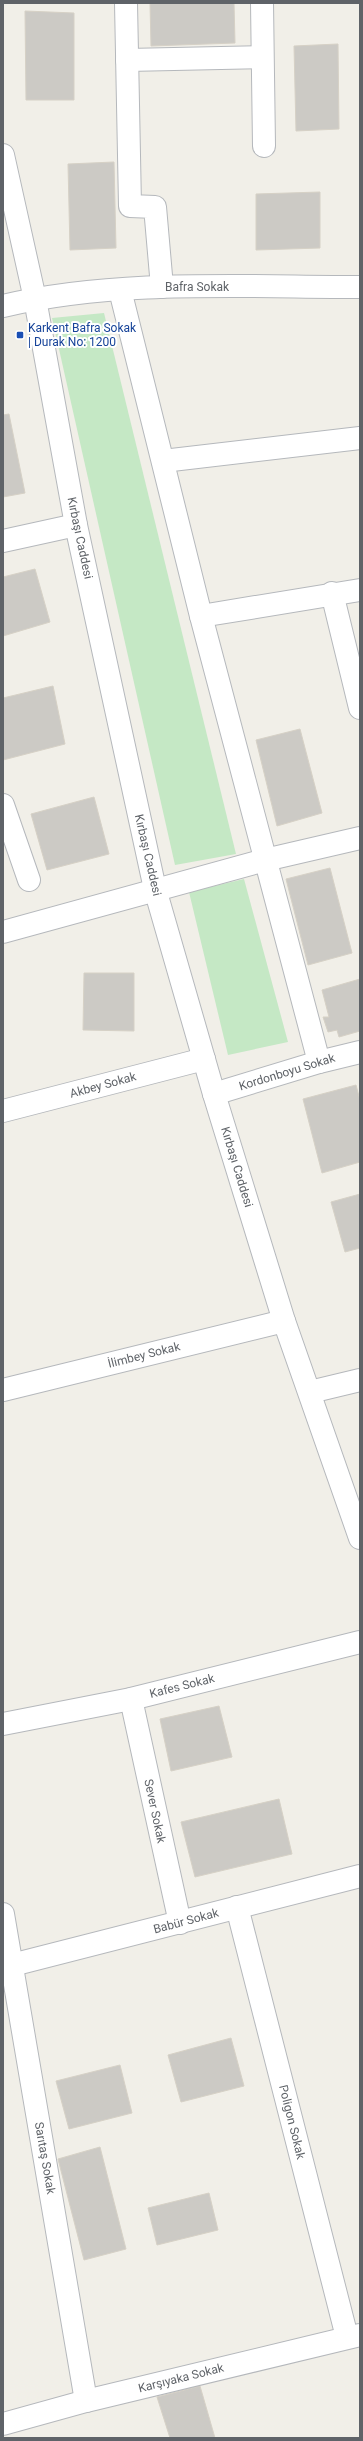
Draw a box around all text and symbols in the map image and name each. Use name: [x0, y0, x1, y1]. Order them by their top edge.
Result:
street label: Bafra Sokak: [165, 280, 230, 294]
place label: Karkent Bafra Sokak | Durak No: 1200: [28, 321, 137, 349]
marker: Karkent Bafra Sokak | Durak No: 1200: [15, 330, 25, 340]
street label: Kırbaşı Caddesi: [64, 496, 96, 580]
street label: Kırbaşı Caddesi: [132, 813, 164, 897]
street label: Kordonboyu Sokak: [237, 1050, 338, 1093]
street label: Akbey Sokak: [68, 1069, 139, 1101]
street label: Kırbaşı Caddesi: [218, 1125, 256, 1209]
street label: İlimbey Sokak: [106, 1338, 182, 1371]
street label: Kafes Sokak: [148, 1671, 217, 1701]
street label: Sever Sokak: [141, 1778, 169, 1845]
street label: Babür Sokak: [152, 1905, 221, 1936]
street label: Poligon Sokak: [276, 2083, 308, 2161]
street label: Sarıtaş Sokak: [32, 2121, 58, 2196]
street label: Karşıyaka Sokak: [137, 2360, 226, 2395]

